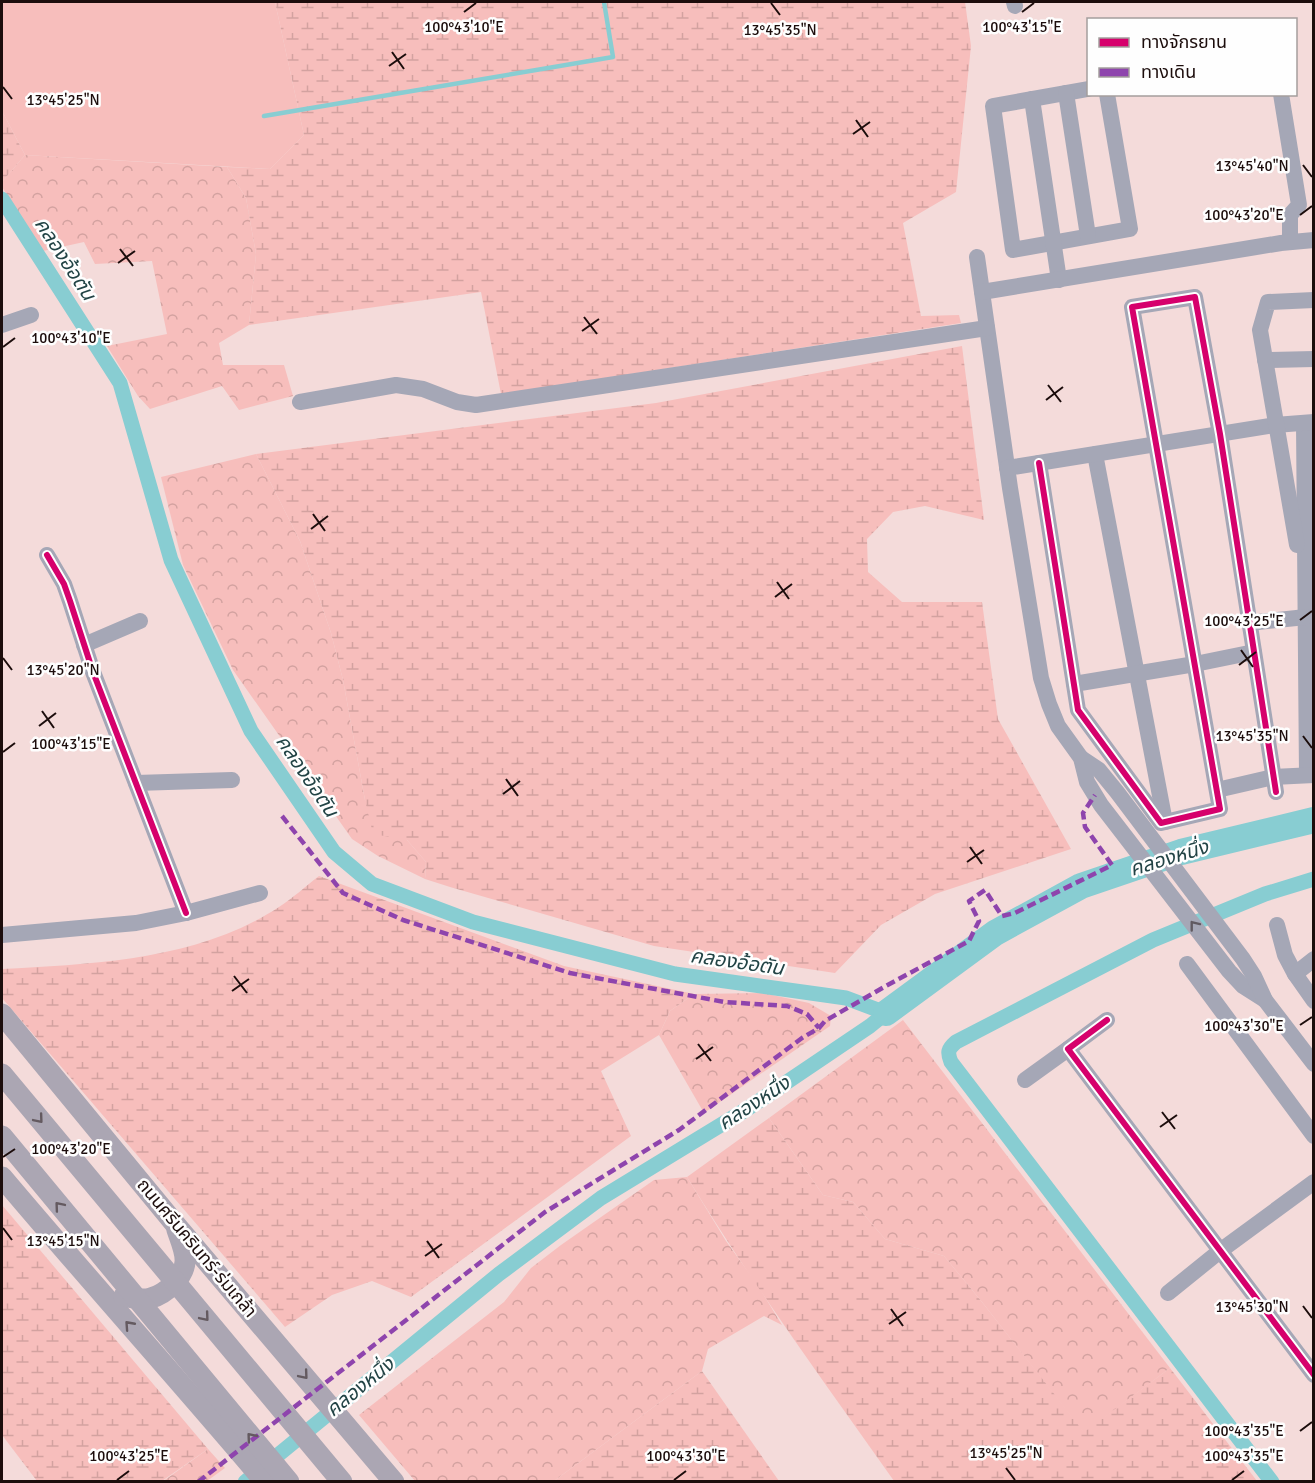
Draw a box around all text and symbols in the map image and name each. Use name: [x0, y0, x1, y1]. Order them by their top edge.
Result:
text: 100°43'10"E: [424, 18, 504, 36]
text: 100°43'15"E: [982, 18, 1062, 36]
legend: [1087, 18, 1297, 96]
text: 13°45'35"N: [743, 21, 817, 39]
text: ทางจักรยาน: [1141, 31, 1227, 53]
text: ทางเดิน: [1141, 61, 1196, 83]
text: 13°45'25"N: [26, 91, 100, 109]
text: 13°45'40"N: [1215, 157, 1289, 175]
text: 100°43'20"E: [1204, 206, 1284, 224]
water label: คลองอ้อตัน: [29, 213, 102, 307]
text: 100°43'10"E: [31, 329, 111, 347]
text: 100°43'25"E: [1204, 612, 1284, 630]
text: 13°45'20"N: [26, 661, 100, 679]
text: 13°45'35"N: [1215, 727, 1289, 745]
water label: คลองอ้อตัน: [270, 730, 345, 823]
text: 100°43'15"E: [31, 735, 111, 753]
water label: คลองหนึ่ง: [1126, 832, 1212, 882]
one-way arrow: [1190, 921, 1201, 932]
water label: คลองอ้อตัน: [689, 943, 787, 981]
text: 100°43'30"E: [1204, 1017, 1284, 1035]
water label: คลองหนึ่ง: [712, 1068, 796, 1135]
one-way arrow: [32, 1112, 43, 1123]
text: 100°43'20"E: [31, 1140, 111, 1158]
street label: ถนนศรีนครินทร์-ร่มเกล้า: [132, 1174, 262, 1322]
one-way arrow: [56, 1202, 67, 1213]
text: 13°45'15"N: [26, 1232, 100, 1250]
text: 13°45'30"N: [1215, 1298, 1289, 1316]
one-way arrow: [197, 1310, 208, 1321]
one-way arrow: [125, 1321, 136, 1332]
water label: คลองหนึ่ง: [320, 1350, 400, 1422]
one-way arrow: [297, 1368, 308, 1379]
text: 100°43'35"E: [1204, 1422, 1284, 1440]
one-way arrow: [248, 1432, 259, 1443]
text: 13°45'25"N: [969, 1444, 1043, 1462]
text: 100°43'25"E: [89, 1447, 169, 1465]
text: 100°43'30"E: [646, 1447, 726, 1465]
text: 100°43'35"E: [1204, 1447, 1284, 1465]

